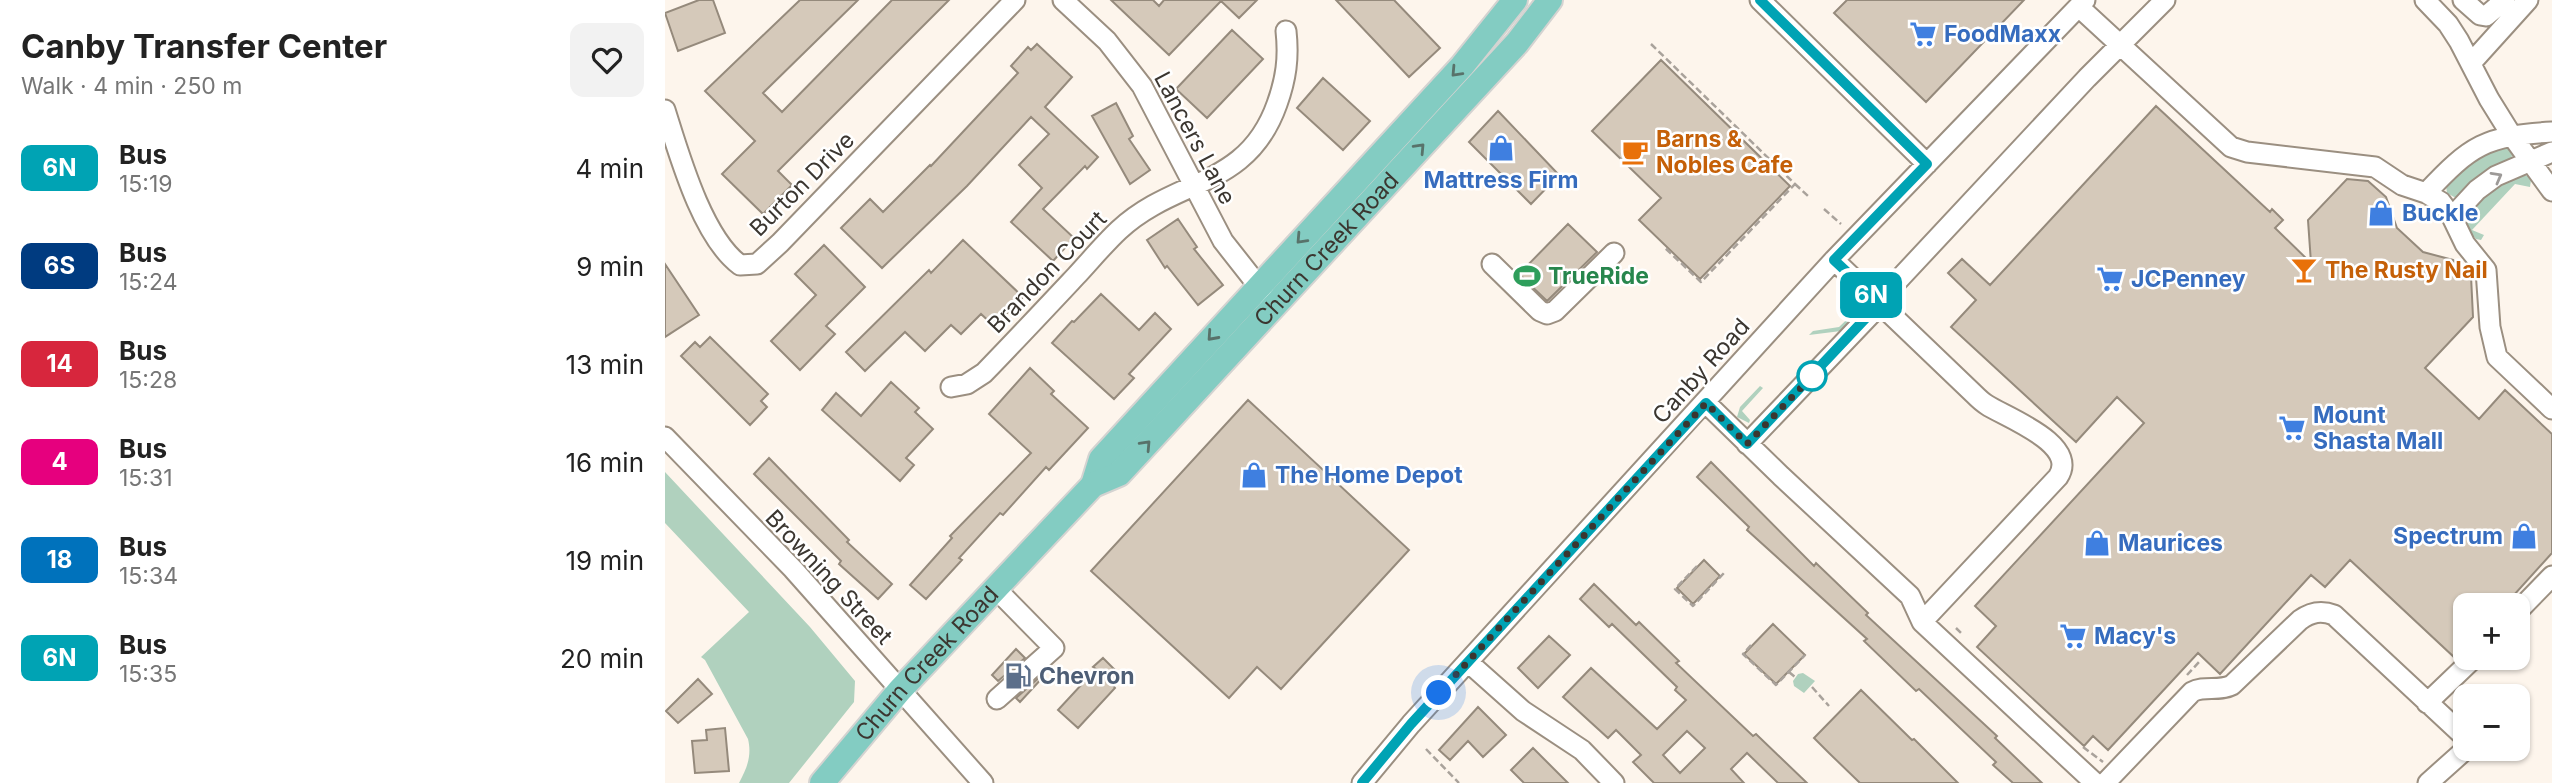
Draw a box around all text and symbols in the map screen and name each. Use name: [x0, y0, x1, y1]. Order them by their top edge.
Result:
supermarket icon: FoodMaxx: [1908, 19, 1938, 49]
place label: FoodMaxx: [1944, 20, 2061, 48]
button: heart: [570, 23, 644, 97]
text: Canby Transfer Center: [21, 26, 387, 66]
one-way arrow: [1452, 64, 1464, 77]
street label: Lancers Lane: [1148, 67, 1242, 209]
text: Walk · 4 min · 250 m: [21, 72, 243, 100]
place label: Barns & Nobles Cafe: [1656, 125, 1793, 179]
street label: Burton Drive: [744, 126, 860, 242]
shop icon: Mattress Firm: [1486, 133, 1516, 163]
cafe icon: Barns & Nobles Cafe: [1620, 137, 1650, 167]
text: Bus: [119, 139, 167, 170]
one-way arrow: [1412, 143, 1424, 156]
text: 6N: [43, 153, 76, 182]
text: 4 min: [575, 153, 644, 184]
street label: Churn Creek Road: [1248, 166, 1404, 332]
place label: Mattress Firm: [1424, 166, 1578, 194]
text: 15:19: [119, 170, 173, 198]
one-way arrow: [2489, 172, 2502, 185]
shop icon: Buckle: [2366, 198, 2396, 228]
place label: Buckle: [2402, 199, 2478, 227]
street label: Brandon Court: [982, 205, 1113, 339]
one-way arrow: [1297, 231, 1310, 244]
text: Bus: [119, 237, 167, 268]
text: 6S: [44, 251, 75, 280]
text: 9 min: [576, 251, 644, 282]
bar icon: The Rusty Nail: [2289, 255, 2319, 285]
place label: The Rusty Nail: [2325, 256, 2488, 284]
sports icon: TrueRide: [1512, 261, 1542, 291]
place label: TrueRide: [1548, 262, 1649, 290]
supermarket icon: JCPenney: [2095, 264, 2125, 294]
place label: JCPenney: [2131, 265, 2246, 293]
text: 15:24: [119, 268, 178, 296]
line badge: 6N: [1839, 272, 1903, 318]
text: 6N: [1854, 280, 1888, 309]
street label: Canby Road: [1646, 313, 1756, 429]
one-way arrow: [1208, 328, 1221, 341]
text: Bus: [119, 335, 167, 366]
text: 14: [46, 349, 73, 378]
text: 13 min: [566, 349, 644, 380]
unlabelled marker: [1797, 361, 1827, 391]
text: 15:28: [119, 366, 177, 394]
place label: Mount Shasta Mall: [2313, 401, 2443, 455]
supermarket icon: Mount Shasta Mall: [2277, 413, 2307, 443]
text: Bus: [119, 433, 167, 464]
one-way arrow: [1138, 440, 1150, 453]
text: 4: [51, 447, 68, 476]
text: 16 min: [566, 447, 644, 478]
shop icon: The Home Depot: [1239, 460, 1269, 490]
place label: The Home Depot: [1275, 461, 1463, 489]
text: 15:31: [119, 464, 173, 492]
street label: Browning Street: [760, 504, 899, 650]
shop icon: Spectrum: [2509, 521, 2539, 551]
place label: Spectrum: [2393, 522, 2503, 550]
shop icon: Maurices: [2082, 528, 2112, 558]
place label: Maurices: [2118, 529, 2223, 557]
text: Bus: [119, 531, 167, 562]
text: 18: [47, 545, 72, 574]
text: 19 min: [566, 545, 644, 576]
text: 15:34: [119, 562, 178, 590]
street label: Churn Creek Road: [849, 580, 1004, 747]
map controls: [2453, 593, 2530, 761]
button: +: [2453, 593, 2530, 670]
supermarket icon: Macy's: [2058, 621, 2088, 651]
place label: Macy's: [2094, 622, 2176, 650]
text: Bus: [119, 629, 167, 660]
text: 6N: [43, 643, 76, 672]
text: 20 min: [560, 643, 644, 674]
text: 15:35: [119, 660, 177, 688]
fuel station icon: Chevron: [1003, 661, 1033, 691]
place label: Chevron: [1039, 662, 1135, 690]
your location: [1421, 675, 1456, 710]
button: −: [2453, 684, 2530, 761]

